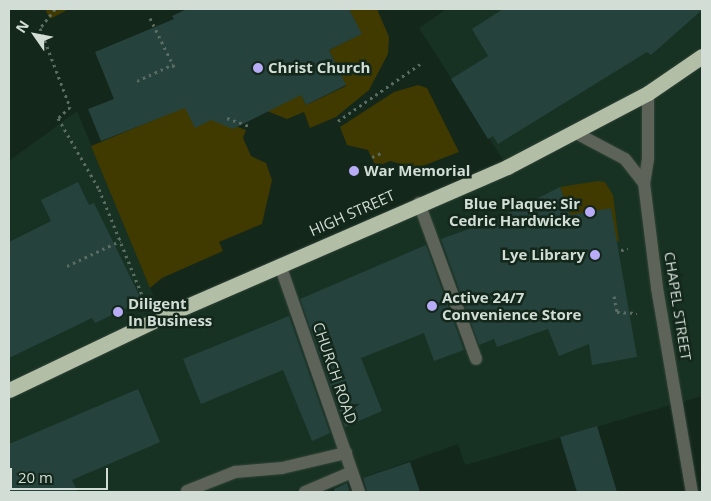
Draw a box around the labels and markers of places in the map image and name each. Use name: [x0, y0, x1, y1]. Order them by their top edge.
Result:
place label: Christ Church: [268, 59, 370, 77]
marker: Christ Church: [252, 62, 264, 74]
place label: War Memorial: [364, 162, 470, 180]
marker: War Memorial: [348, 165, 360, 177]
place label: Blue Plaque: Sir Cedric Hardwicke: [449, 194, 580, 229]
marker: Blue Plaque: Sir Cedric Hardwicke: [584, 206, 596, 218]
place label: Lye Library: [501, 246, 585, 264]
marker: Lye Library: [589, 249, 601, 261]
place label: Active 24/7 Convenience Store: [442, 288, 581, 323]
place label: Diligent In Business: [128, 294, 212, 329]
marker: Active 24/7 Convenience Store: [426, 300, 438, 312]
marker: Diligent In Business: [112, 306, 124, 318]

